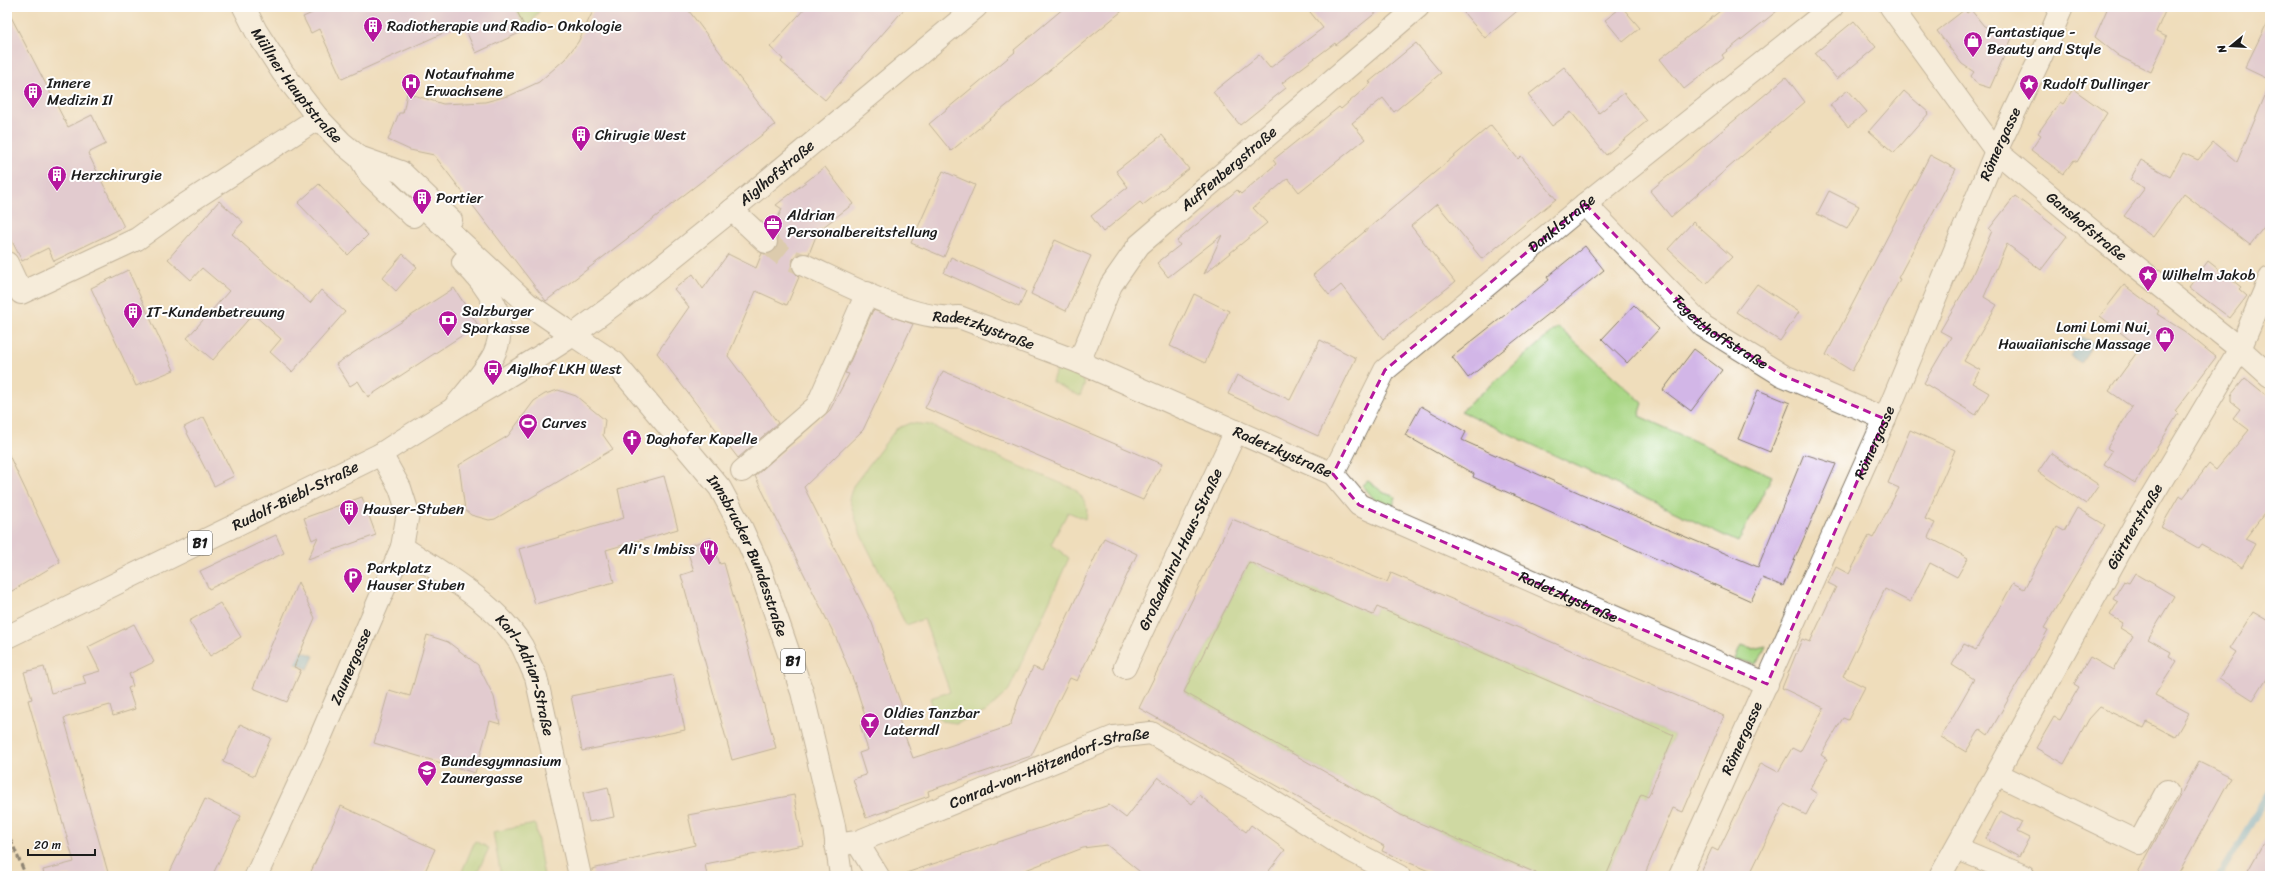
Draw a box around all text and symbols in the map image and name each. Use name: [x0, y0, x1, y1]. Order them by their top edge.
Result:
place label: Radiotherapie und Radio- Onkologie: [387, 13, 622, 39]
building icon: Radiotherapie und Radio- Onkologie: [362, 15, 384, 43]
place label: Fantastique - Beauty and Style: [1987, 19, 2101, 62]
street label: Müllner Hauptstraße: [244, 22, 349, 150]
north arrow: [2211, 26, 2251, 66]
shop icon: Fantastique - Beauty and Style: [1962, 30, 1984, 58]
text: N: [2212, 42, 2232, 56]
place label: Notaufnahme Erwachsene: [425, 61, 515, 104]
place label: Innere Medizin II: [46, 70, 113, 113]
place label: Rudolf Dullinger: [2043, 71, 2150, 97]
hospital icon: Notaufnahme Erwachsene: [400, 72, 422, 100]
place icon: Rudolf Dullinger: [2018, 73, 2040, 101]
building icon: Innere Medizin II: [22, 81, 44, 109]
street label: Römergasse: [1972, 103, 2028, 185]
street label: Auffenbergstraße: [1174, 119, 1283, 218]
place label: Chirugie West: [595, 122, 687, 148]
building icon: Chirugie West: [570, 124, 592, 152]
street label: Aiglhofstraße: [732, 133, 821, 213]
place label: Herzchirurgie: [71, 162, 162, 188]
building icon: Herzchirurgie: [46, 164, 68, 192]
place label: Portier: [436, 185, 484, 211]
street label: Ganshofstraße: [2040, 185, 2133, 268]
building icon: Portier: [411, 187, 433, 215]
street label: Danklstraße: [1522, 187, 1602, 260]
place label: Aldrian Personalbereitstellung: [786, 202, 938, 245]
office icon: Aldrian Personalbereitstellung: [762, 213, 784, 241]
place label: Wilhelm Jakob: [2162, 262, 2255, 288]
place icon: Wilhelm Jakob: [2137, 264, 2159, 292]
street label: Tegetthoffstraße: [1666, 288, 1774, 377]
place label: Salzburger Sparkasse: [462, 298, 534, 341]
place label: IT-Kundenbetreuung: [146, 299, 285, 325]
building icon: IT-Kundenbetreuung: [122, 301, 144, 329]
street label: Radetzkystraße: [931, 303, 1039, 357]
bank icon: Salzburger Sparkasse: [437, 309, 459, 337]
place label: Lomi Lomi Nui, Hawaiianische Massage: [1998, 314, 2151, 357]
shop icon: Lomi Lomi Nui, Hawaiianische Massage: [2154, 325, 2176, 353]
place label: Aiglhof LKH West: [506, 356, 623, 382]
bus stop icon: Aiglhof LKH West: [482, 358, 504, 386]
street label: Römergasse: [1847, 402, 1902, 484]
place label: Curves: [542, 410, 587, 436]
sports icon: Curves: [517, 412, 539, 440]
street label: Radetzkystraße: [1229, 419, 1337, 485]
place label: Daghofer Kapelle: [646, 426, 757, 452]
church icon: Daghofer Kapelle: [621, 428, 643, 456]
street label: Rudolf-Biebl-Straße: [227, 454, 364, 538]
street label: Großadmiral-Haus-Straße: [1131, 464, 1230, 635]
street label: Innsbrucker Bundesstraße: [700, 467, 795, 640]
street label: Gärtnerstraße: [2099, 478, 2170, 574]
place label: Hauser-Stuben: [363, 496, 464, 522]
building icon: Hauser-Stuben: [338, 498, 360, 526]
road number: B1: [188, 531, 212, 555]
place label: Ali's Imbiss: [618, 536, 696, 562]
restaurant icon: Ali's Imbiss: [698, 538, 720, 566]
place label: Parkplatz Hauser Stuben: [367, 555, 465, 598]
street label: Radetzkystraße: [1514, 564, 1622, 630]
parking icon: Parkplatz Hauser Stuben: [342, 566, 364, 594]
street label: Karl-Adrian-Straße: [489, 607, 562, 739]
street label: Zaunergasse: [323, 623, 379, 709]
road number: B1: [781, 649, 805, 673]
street label: Römergasse: [1714, 697, 1770, 779]
place label: Oldies Tanzbar Laterndl: [884, 700, 980, 743]
bar icon: Oldies Tanzbar Laterndl: [859, 711, 881, 739]
street label: Conrad-von-Hötzendorf-Straße: [945, 720, 1151, 816]
place label: Bundesgymnasium Zaunergasse: [441, 748, 561, 791]
school or university icon: Bundesgymnasium Zaunergasse: [416, 759, 438, 787]
scale bar: [28, 831, 95, 857]
text: 20 m: [34, 834, 61, 856]

